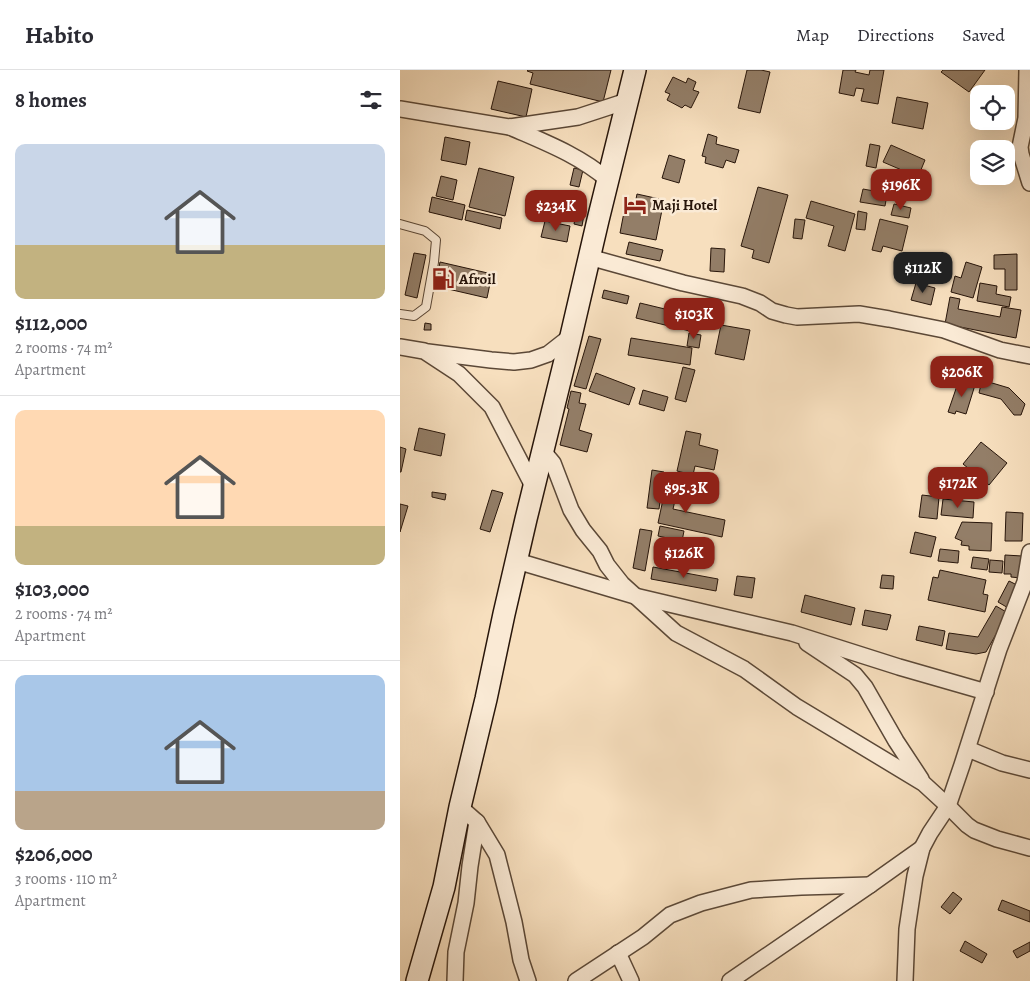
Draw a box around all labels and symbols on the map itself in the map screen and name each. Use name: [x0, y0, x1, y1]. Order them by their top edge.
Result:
pin: $196K: [866, 168, 936, 211]
pin: $234K: [521, 190, 591, 232]
hotel icon: Maji Hotel: [622, 192, 648, 218]
place label: Maji Hotel: [652, 195, 717, 215]
pin: $112K: [888, 252, 958, 294]
fuel station icon: Afroil: [430, 266, 456, 292]
place label: Afroil: [458, 269, 496, 289]
pin: $103K: [659, 298, 729, 340]
pin: $206K: [927, 356, 997, 398]
pin: $172K: [923, 466, 993, 509]
pin: $95.3K: [645, 472, 727, 514]
pin: $126K: [649, 536, 719, 579]

